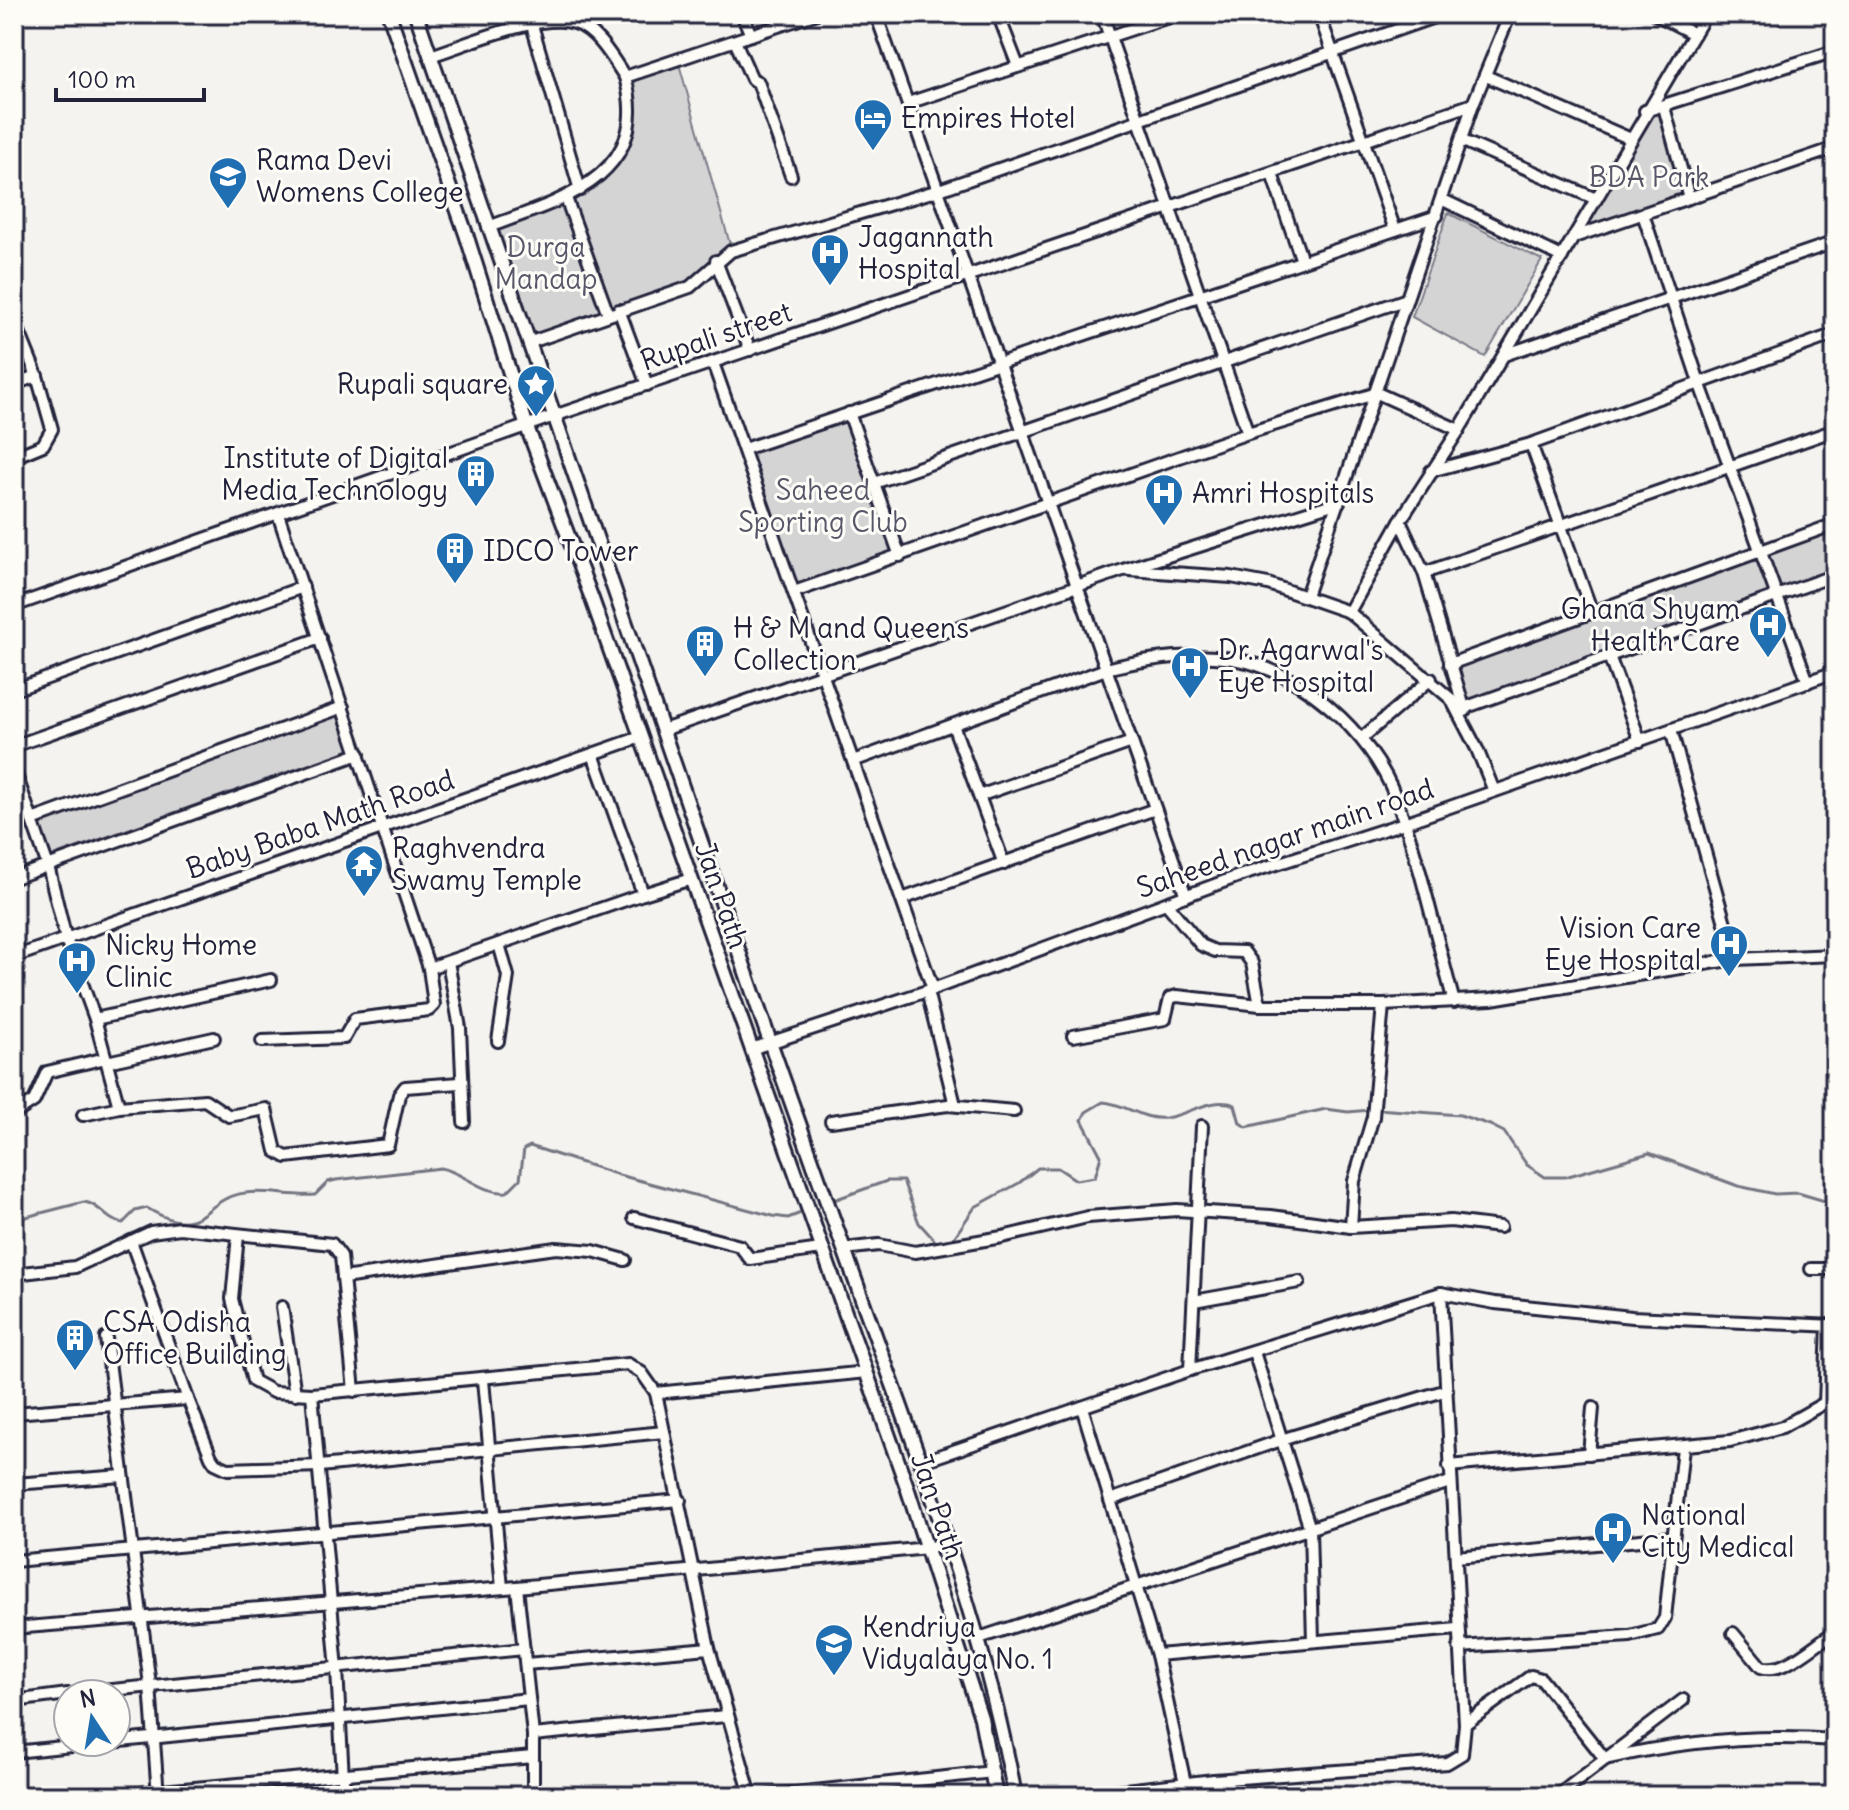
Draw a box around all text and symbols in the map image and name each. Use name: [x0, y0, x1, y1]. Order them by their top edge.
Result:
scale bar: [56, 52, 204, 102]
text: 100 m: [68, 64, 136, 94]
hotel icon: Empires Hotel: [852, 97, 894, 152]
place label: Empires Hotel: [901, 100, 1075, 136]
place label: Rama Devi Womens College: [256, 142, 464, 210]
school or university icon: Rama Devi Womens College: [207, 155, 249, 210]
park label: BDA Park: [1589, 159, 1709, 195]
place label: Jagannath Hospital: [858, 219, 994, 287]
park label: Durga Mandap: [494, 229, 598, 297]
hospital icon: Jagannath Hospital: [809, 232, 851, 287]
street label: Rupali street: [636, 293, 796, 379]
place icon: Rupali square: [515, 363, 557, 418]
place label: Rupali square: [337, 366, 508, 402]
place label: Institute of Digital Media Technology: [221, 440, 448, 508]
building icon: Institute of Digital Media Technology: [455, 453, 497, 508]
park label: Saheed Sporting Club: [738, 472, 908, 540]
hospital icon: Amri Hospitals: [1143, 472, 1185, 527]
place label: Amri Hospitals: [1192, 475, 1374, 511]
building icon: IDCO Tower: [434, 530, 476, 585]
place label: IDCO Tower: [483, 533, 638, 569]
place label: Ghana Shyam Health Care: [1561, 591, 1740, 659]
hospital icon: Ghana Shyam Health Care: [1747, 604, 1789, 659]
place label: H & M and Queens Collection: [733, 610, 969, 678]
building icon: H & M and Queens Collection: [684, 623, 726, 678]
place label: Dr. Agarwal's Eye Hospital: [1218, 632, 1383, 700]
hospital icon: Dr. Agarwal's Eye Hospital: [1169, 645, 1211, 700]
street label: Baby Baba Math Road: [181, 761, 459, 887]
street label: Saheed nagar main road: [1132, 770, 1438, 906]
place label: Raghvendra Swamy Temple: [392, 830, 582, 898]
street label: Jan Path: [687, 837, 757, 953]
temple icon: Raghvendra Swamy Temple: [343, 843, 385, 898]
place label: Vision Care Eye Hospital: [1545, 910, 1701, 978]
hospital icon: Vision Care Eye Hospital: [1708, 923, 1750, 978]
place label: Nicky Home Clinic: [105, 927, 257, 995]
hospital icon: Nicky Home Clinic: [56, 940, 98, 995]
place label: CSA Odisha Office Building: [103, 1304, 287, 1372]
building icon: CSA Odisha Office Building: [54, 1317, 96, 1372]
street label: Jan Path: [903, 1448, 973, 1564]
place label: National City Medical: [1641, 1497, 1794, 1565]
hospital icon: National City Medical: [1592, 1510, 1634, 1565]
place label: Kendriya Vidyalaya No. 1: [862, 1609, 1053, 1677]
school or university icon: Kendriya Vidyalaya No. 1: [813, 1622, 855, 1677]
north arrow: [52, 1678, 132, 1758]
text: N: [77, 1683, 98, 1714]

